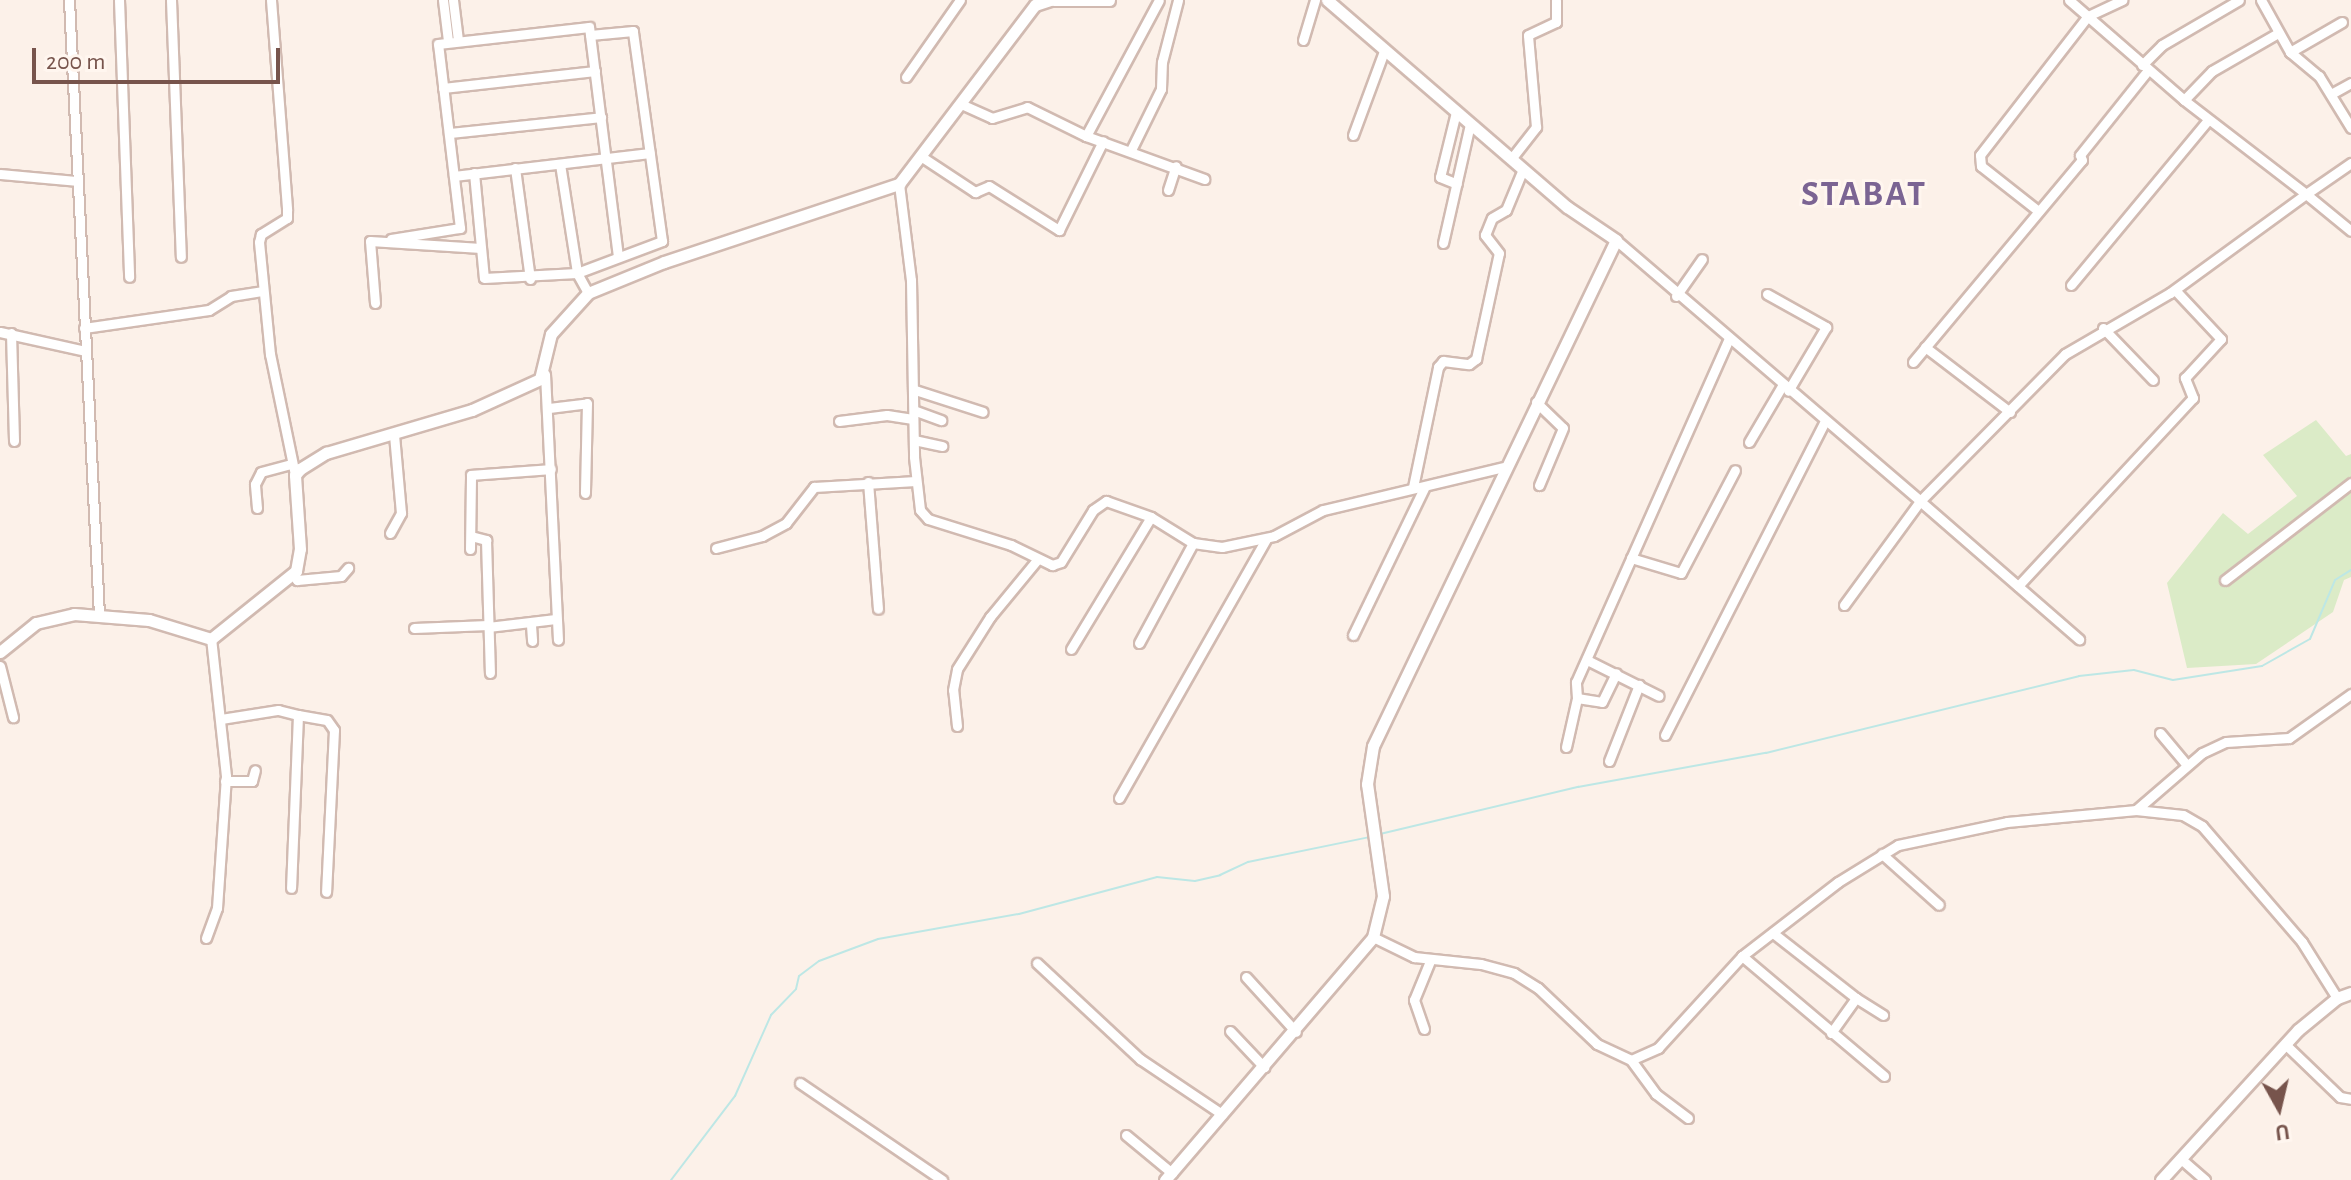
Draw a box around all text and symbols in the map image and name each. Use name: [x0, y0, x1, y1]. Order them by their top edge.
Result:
scale bar: [36, 32, 284, 82]
text: 200 m: [46, 50, 105, 74]
district label: STABAT: [1801, 173, 1927, 217]
north arrow: [2239, 1068, 2319, 1148]
text: U: [2274, 1120, 2291, 1144]

